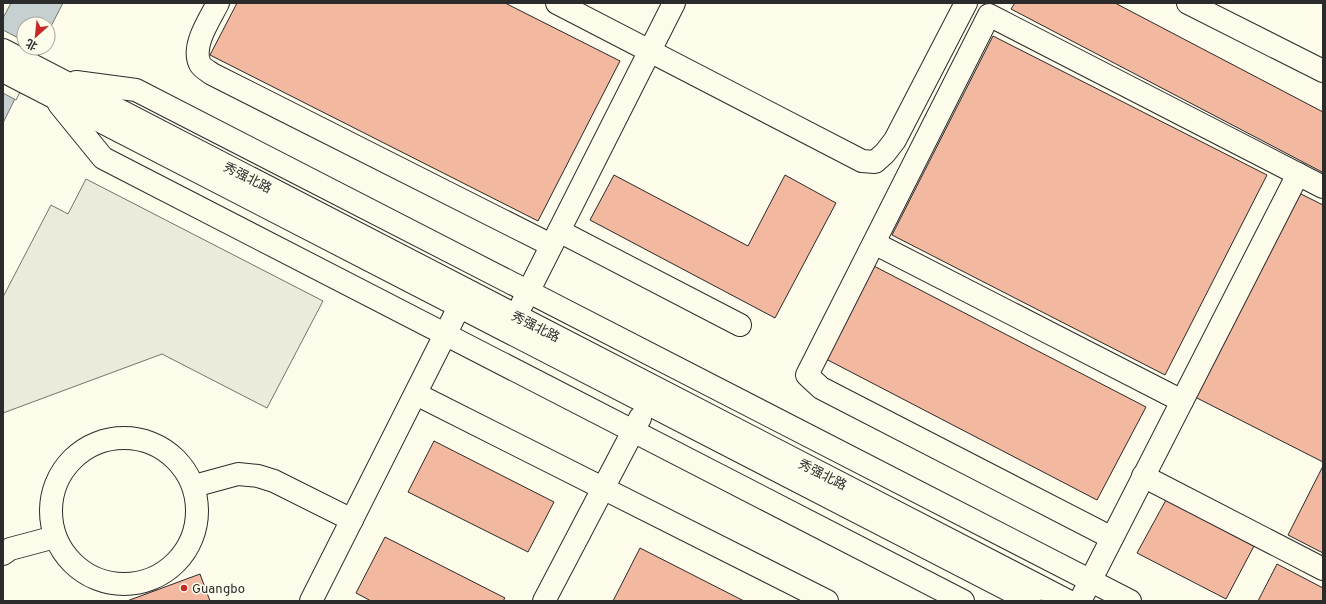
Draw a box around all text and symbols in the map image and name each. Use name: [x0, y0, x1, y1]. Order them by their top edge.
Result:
north arrow: [16, 16, 56, 56]
text: 北: [24, 35, 40, 53]
street label: 秀强北路: [220, 159, 274, 198]
street label: 秀强北路: [508, 308, 562, 347]
street label: 秀强北路: [795, 456, 849, 495]
place label: Guangbo: [192, 582, 245, 598]
marker: Guangbo: [179, 583, 189, 593]

